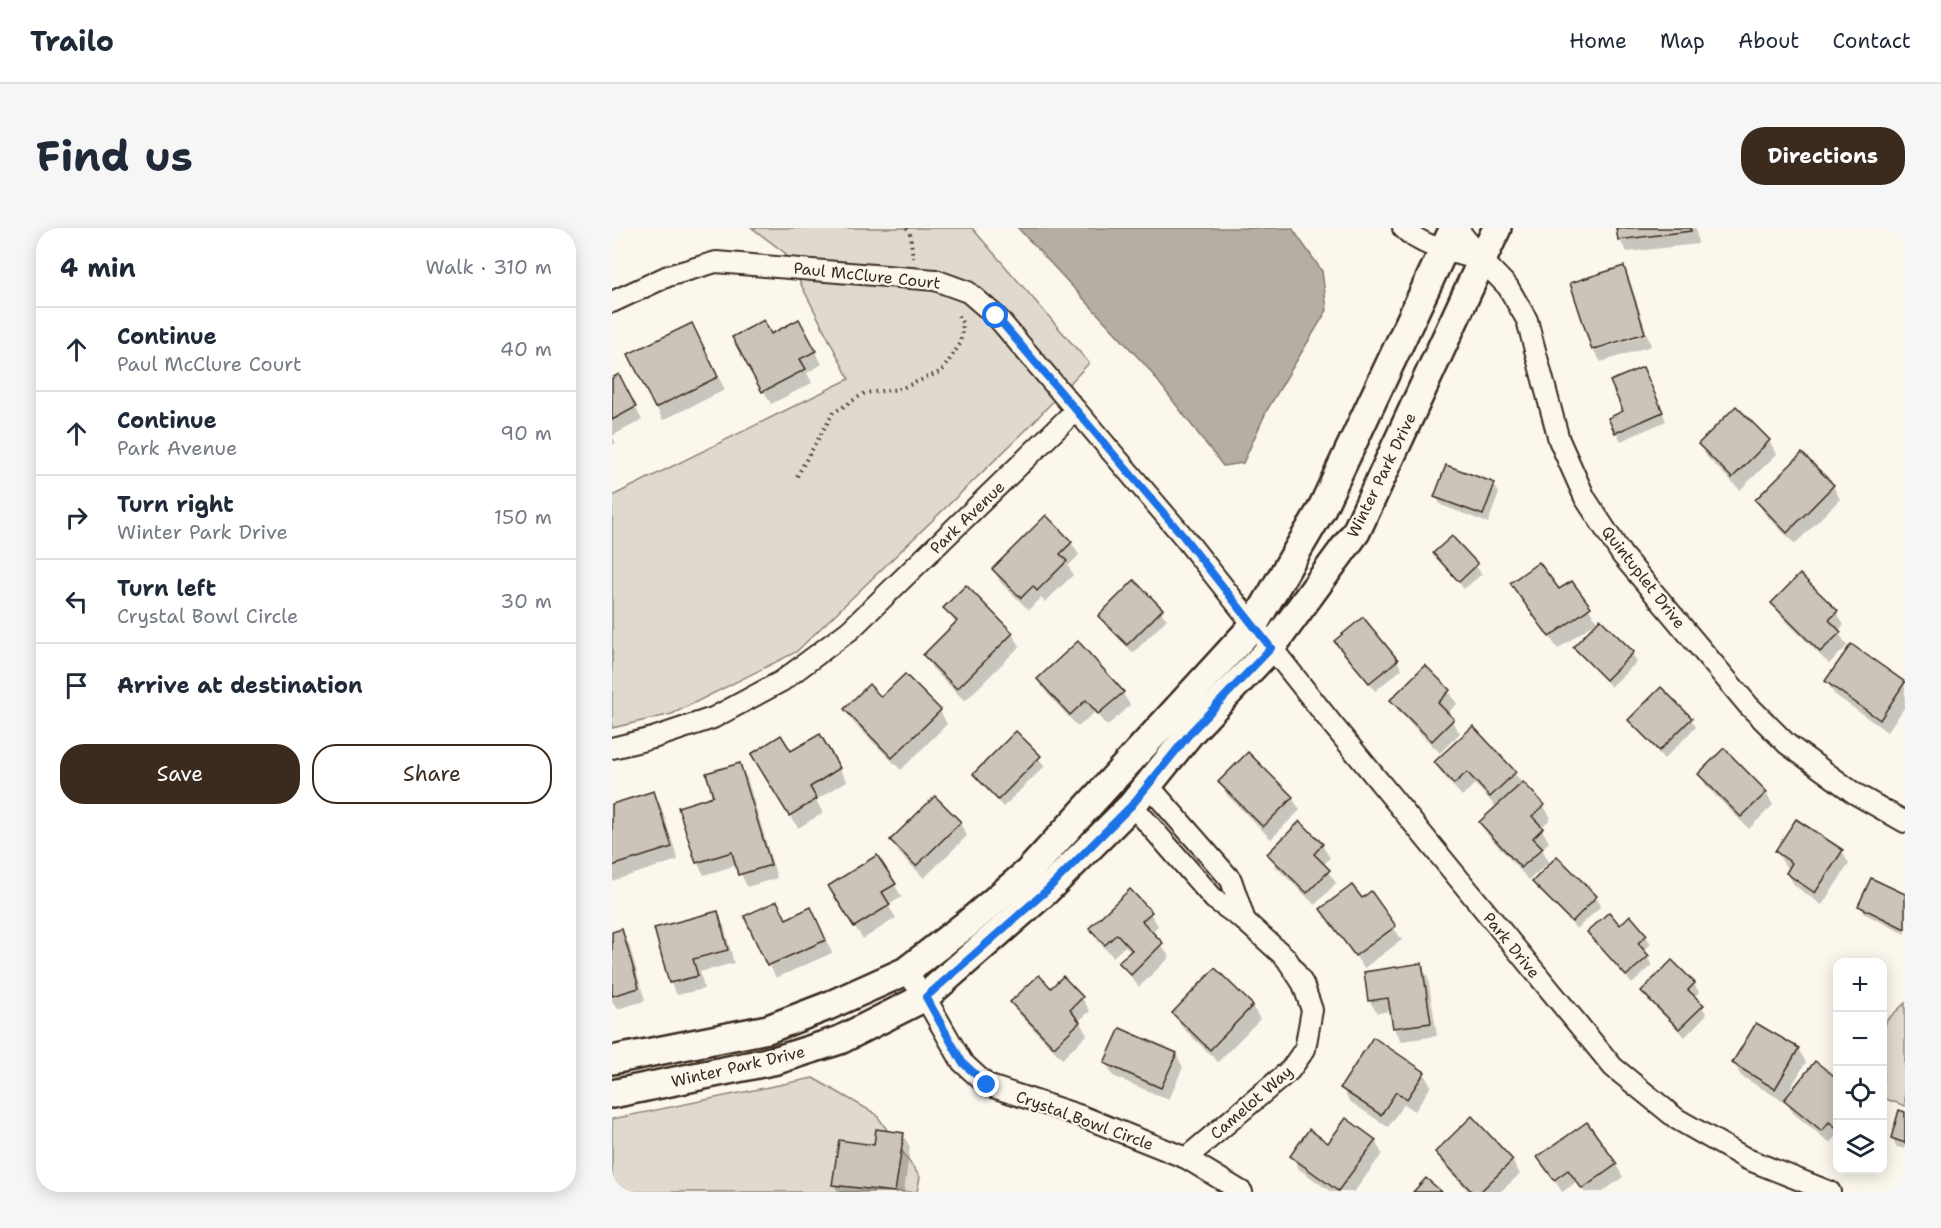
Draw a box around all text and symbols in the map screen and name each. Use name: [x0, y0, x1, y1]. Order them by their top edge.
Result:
text: Trailo: [30, 22, 114, 60]
text: Home: [1569, 27, 1627, 55]
text: Map: [1660, 27, 1705, 55]
text: About: [1738, 27, 1799, 55]
text: Contact: [1832, 27, 1911, 55]
button: Directions: [1741, 127, 1905, 185]
text: Find us: [36, 128, 193, 184]
text: 4 min: [60, 250, 136, 285]
text: Walk · 310 m: [426, 254, 552, 280]
street label: Paul McClure Court: [792, 257, 942, 294]
route start: [982, 302, 1008, 328]
text: Continue: [117, 322, 217, 351]
icon: ahead: [60, 333, 93, 366]
text: 40 m: [500, 336, 552, 362]
text: Paul McClure Court: [117, 351, 302, 377]
text: Continue: [117, 406, 217, 435]
street label: Winter Park Drive: [1342, 409, 1421, 541]
icon: ahead: [60, 417, 93, 450]
text: 90 m: [500, 420, 552, 446]
text: Park Avenue: [117, 435, 237, 461]
street label: Park Avenue: [925, 476, 1009, 558]
text: Turn right: [117, 490, 234, 519]
icon: right: [60, 501, 93, 534]
text: 150 m: [494, 504, 552, 530]
text: Winter Park Drive: [117, 519, 288, 545]
street label: Quintuplet Drive: [1597, 522, 1690, 633]
text: Turn left: [117, 574, 216, 603]
icon: left: [60, 585, 93, 618]
text: 30 m: [500, 588, 552, 614]
text: Crystal Bowl Circle: [117, 603, 298, 629]
icon: arrive: [60, 669, 93, 702]
text: Arrive at destination: [117, 671, 363, 700]
button: Save: [60, 744, 300, 804]
button: Share: [312, 744, 552, 804]
street label: Park Drive: [1479, 908, 1545, 983]
map controls: [1833, 958, 1887, 1174]
button: +: [1833, 958, 1887, 1012]
button: −: [1833, 1012, 1887, 1066]
street label: Winter Park Drive: [669, 1041, 807, 1092]
street label: Camelot Way: [1206, 1061, 1297, 1144]
button: locate: [1833, 1066, 1887, 1120]
route end: [973, 1071, 999, 1097]
street label: Crystal Bowl Circle: [1013, 1086, 1157, 1155]
button: layers: [1833, 1120, 1887, 1174]

